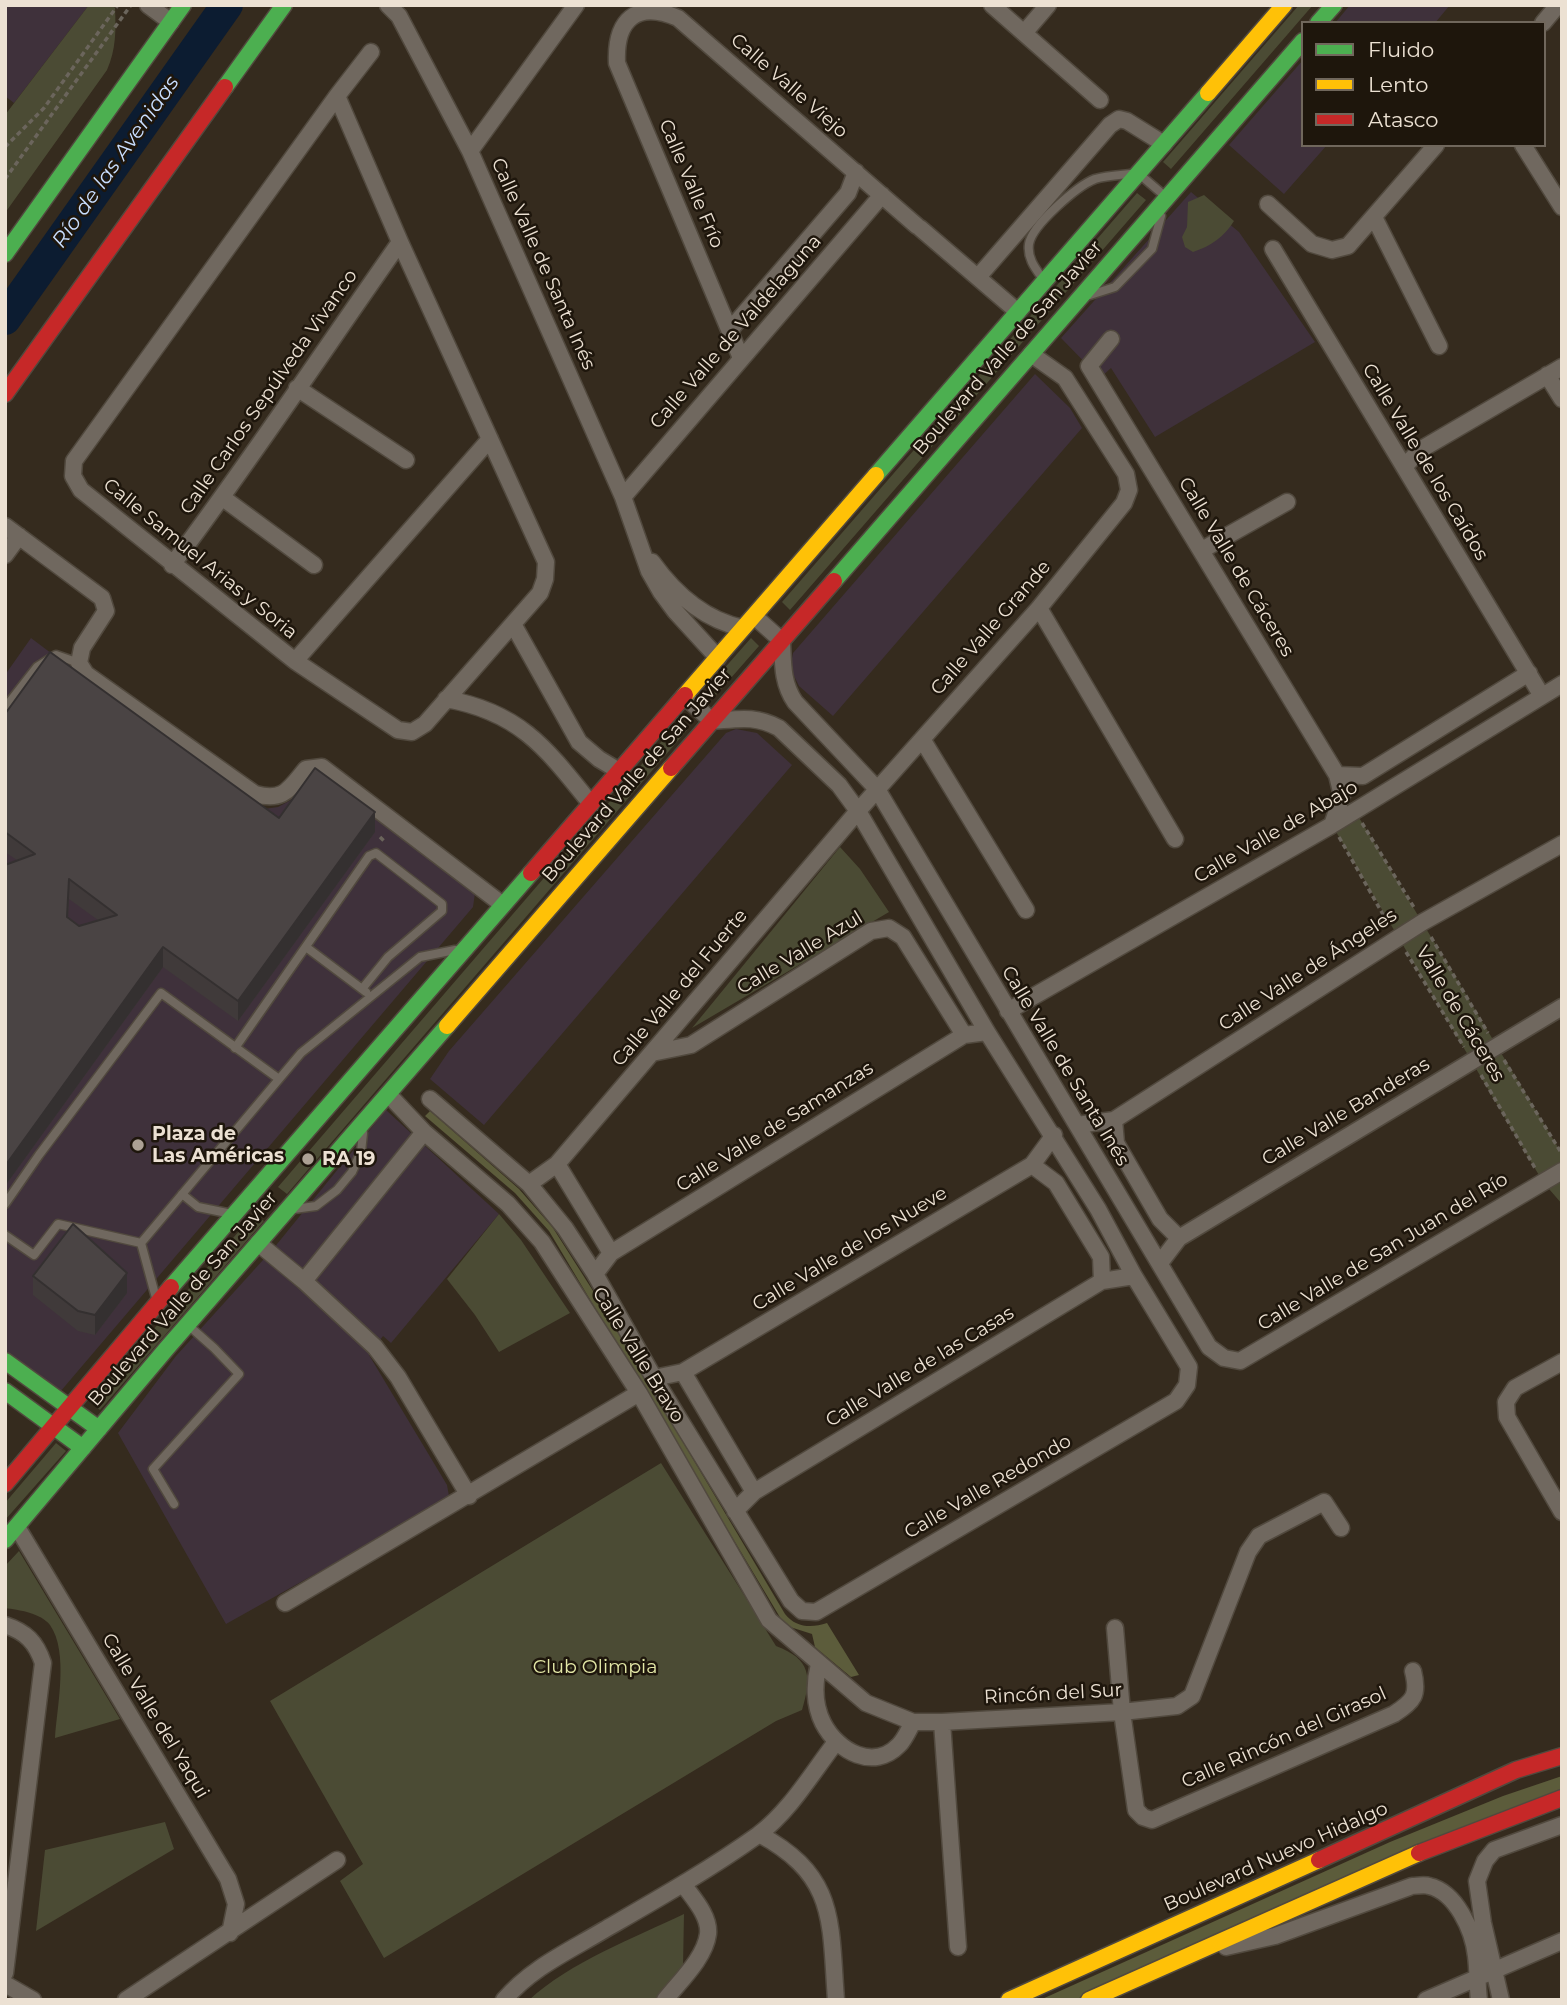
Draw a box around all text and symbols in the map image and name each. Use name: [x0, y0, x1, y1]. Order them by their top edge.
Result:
legend: [1301, 21, 1546, 147]
street label: Calle Valle Viejo: [726, 29, 852, 143]
text: Fluido: [1368, 37, 1434, 62]
water label: Río de las Avenidas: [47, 71, 185, 253]
text: Lento: [1368, 72, 1428, 97]
text: Atasco: [1368, 107, 1439, 132]
street label: Calle Valle Frío: [654, 116, 728, 252]
street label: Calle Valle de Santa Inés: [486, 155, 600, 373]
street label: Calle Valle de Valdelaguna: [645, 230, 827, 434]
street label: Boulevard Valle de San Javier: [909, 236, 1107, 460]
street label: Calle Carlos Sepúlveda Vivanco: [176, 265, 362, 519]
street label: Calle Valle de los Caídos: [1357, 359, 1493, 565]
street label: Calle Valle de Cáceres: [1173, 473, 1299, 661]
street label: Calle Samuel Arias y Soria: [98, 474, 302, 644]
street label: Calle Valle Grande: [926, 556, 1056, 700]
street label: Boulevard Valle de San Javier: [538, 663, 736, 887]
street label: Calle Valle de Abajo: [1190, 776, 1362, 888]
street label: Calle Valle de Ángeles: [1215, 904, 1401, 1036]
street label: Calle Valle del Fuerte: [607, 905, 753, 1071]
street label: Calle Valle Azul: [733, 907, 867, 999]
street label: Valle de Cáceres: [1411, 942, 1509, 1086]
street label: Calle Valle de Santa Inés: [996, 962, 1134, 1170]
street label: Calle Valle Banderas: [1258, 1053, 1434, 1171]
street label: Calle Valle de Samanzas: [672, 1057, 878, 1197]
place label: Plaza de Las Américas: [152, 1123, 284, 1167]
marker: Plaza de Las Américas: [130, 1137, 146, 1153]
place label: RA 19: [322, 1148, 375, 1170]
marker: RA 19: [300, 1151, 316, 1167]
street label: Calle Valle de San Juan del Río: [1254, 1168, 1512, 1336]
street label: Calle Valle de los Nueve: [749, 1182, 951, 1316]
street label: Boulevard Valle de San Javier: [84, 1187, 282, 1411]
street label: Calle Valle Bravo: [587, 1283, 689, 1427]
street label: Calle Valle de las Casas: [822, 1302, 1018, 1432]
street label: Calle Valle Redondo: [900, 1430, 1076, 1544]
street label: Calle Valle del Yaqui: [97, 1629, 213, 1803]
park label: Club Olimpia: [533, 1656, 657, 1678]
street label: Rincón del Sur: [983, 1679, 1123, 1709]
street label: Calle Rincón del Girasol: [1178, 1682, 1390, 1794]
street label: Boulevard Nuevo Hidalgo: [1160, 1797, 1392, 1917]

